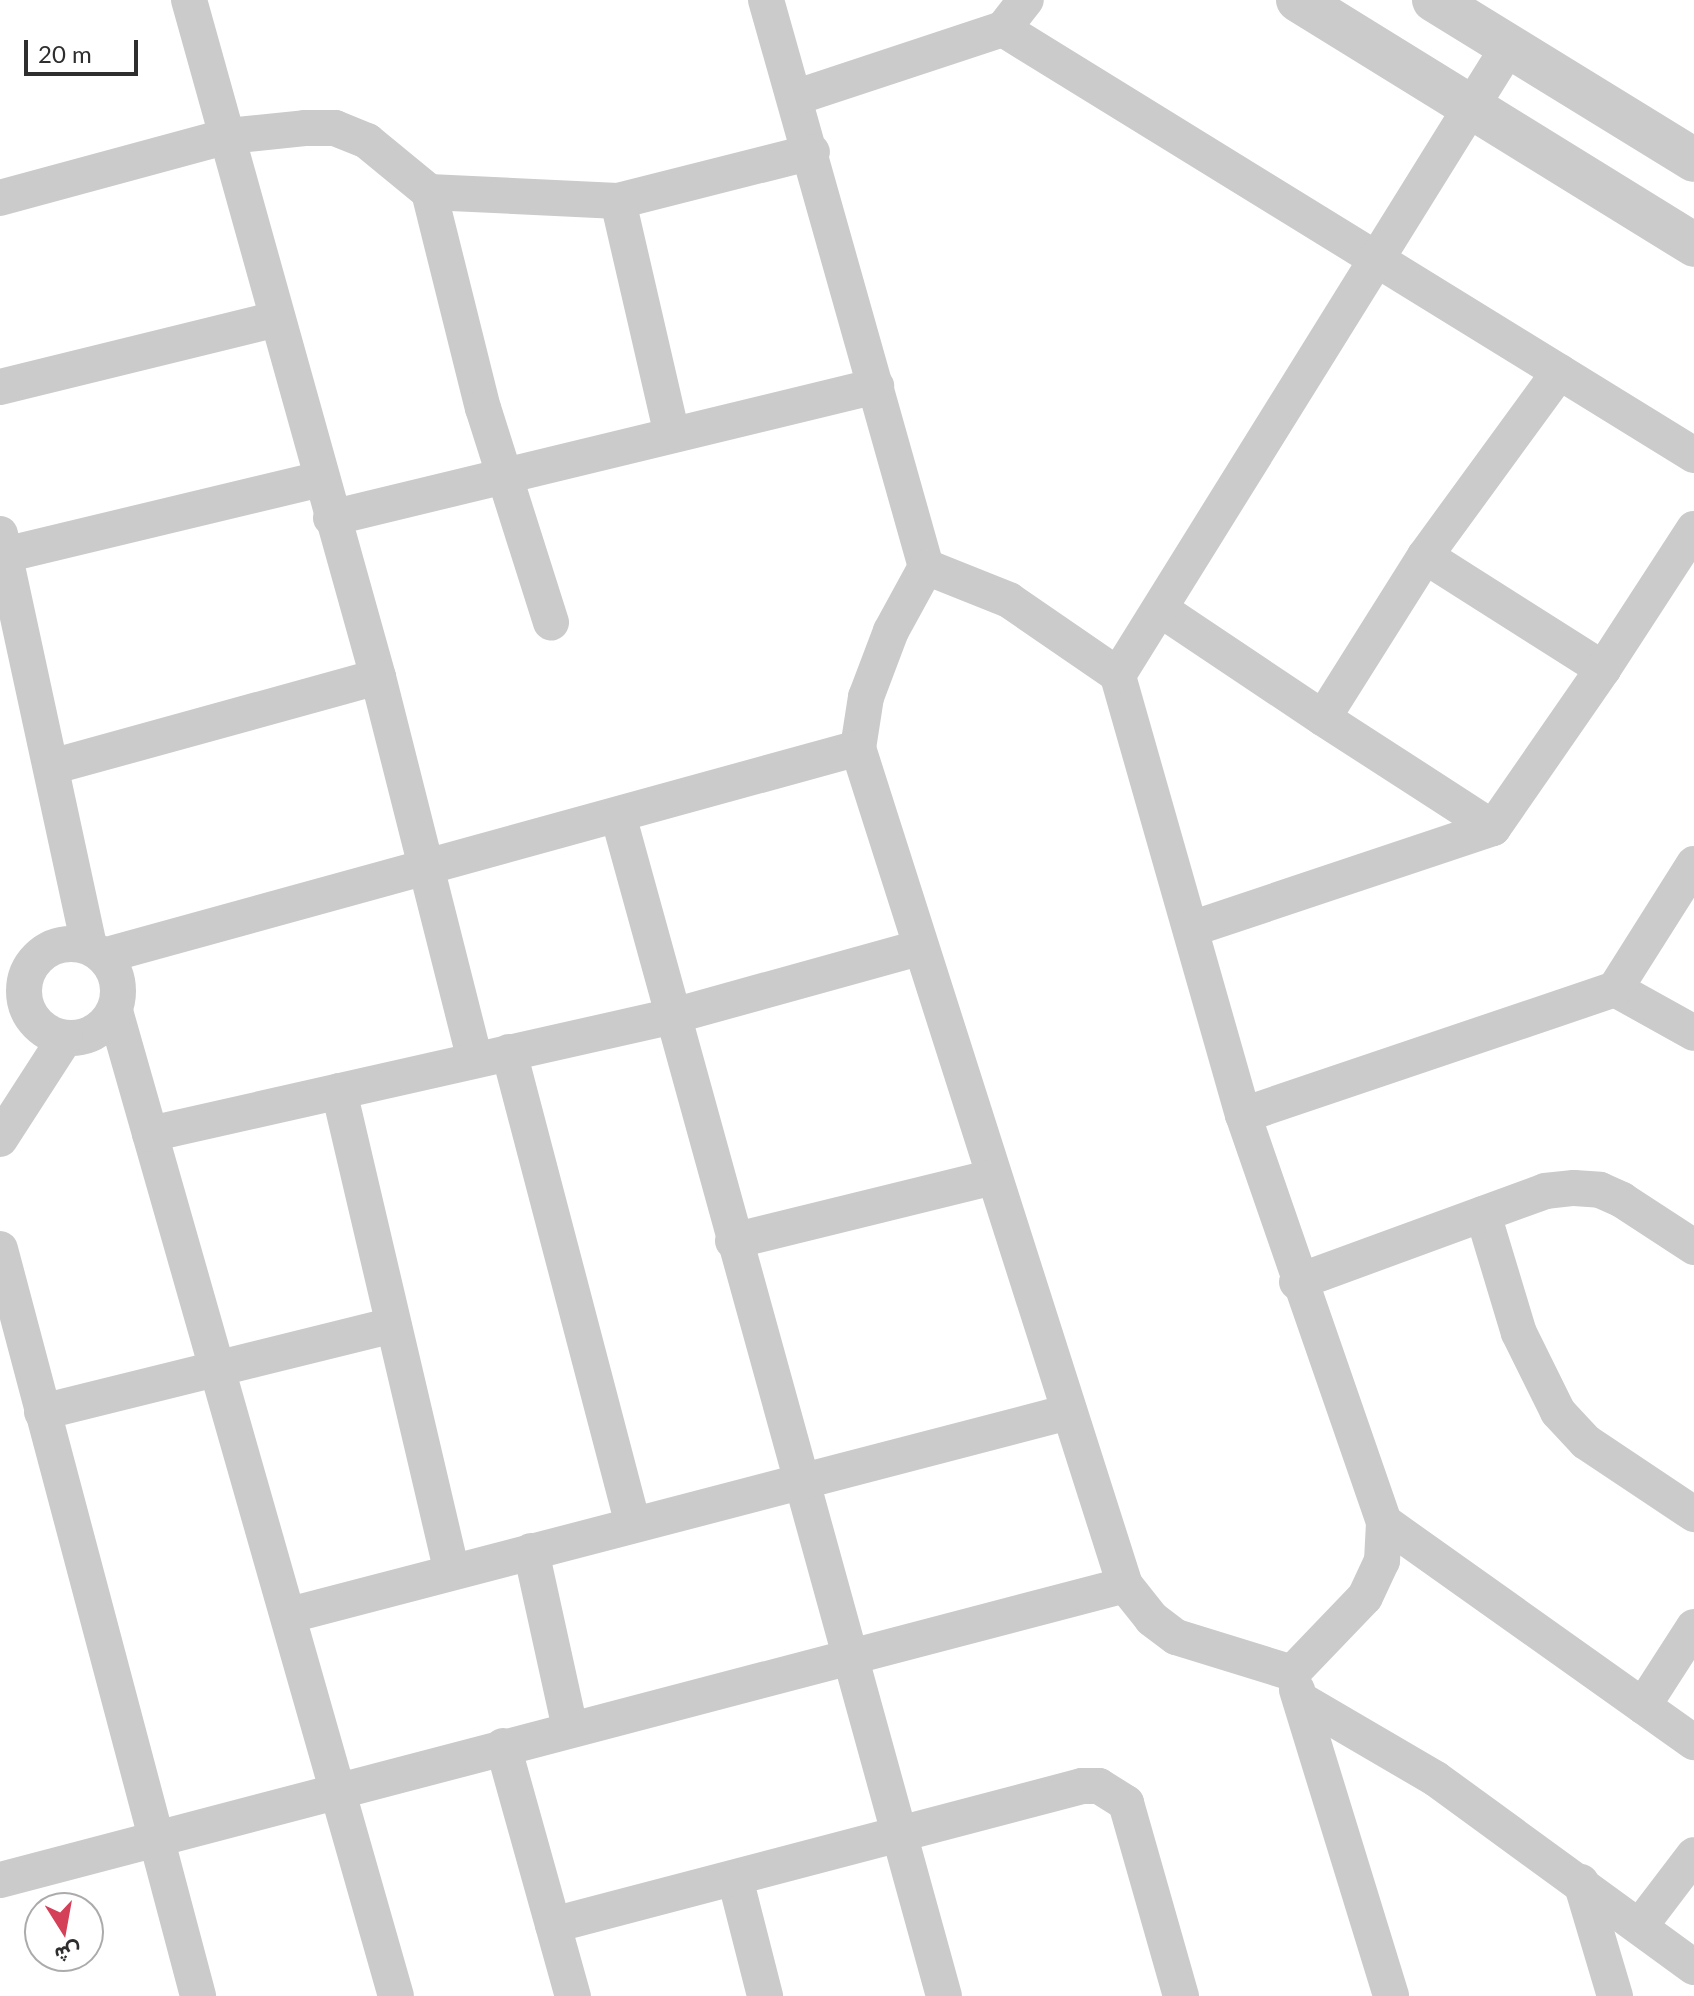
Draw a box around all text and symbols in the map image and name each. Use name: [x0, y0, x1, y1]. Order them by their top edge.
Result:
scale bar: [28, 24, 142, 74]
text: 20 m: [38, 39, 92, 68]
north arrow: [24, 1892, 104, 1972]
text: ش: [53, 1938, 84, 1970]

